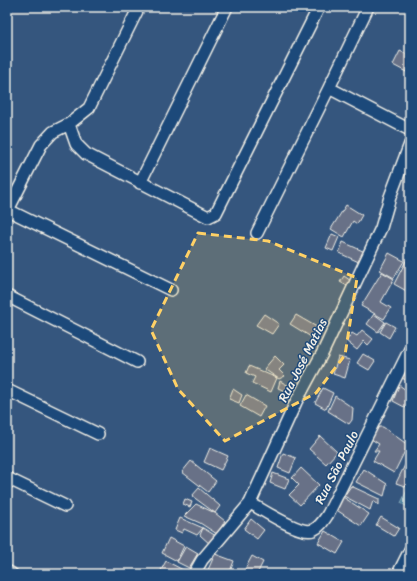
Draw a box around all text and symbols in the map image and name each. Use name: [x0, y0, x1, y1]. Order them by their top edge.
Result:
street label: Rua José Matias: [271, 314, 334, 406]
street label: Rua São Paulo: [308, 426, 365, 508]

